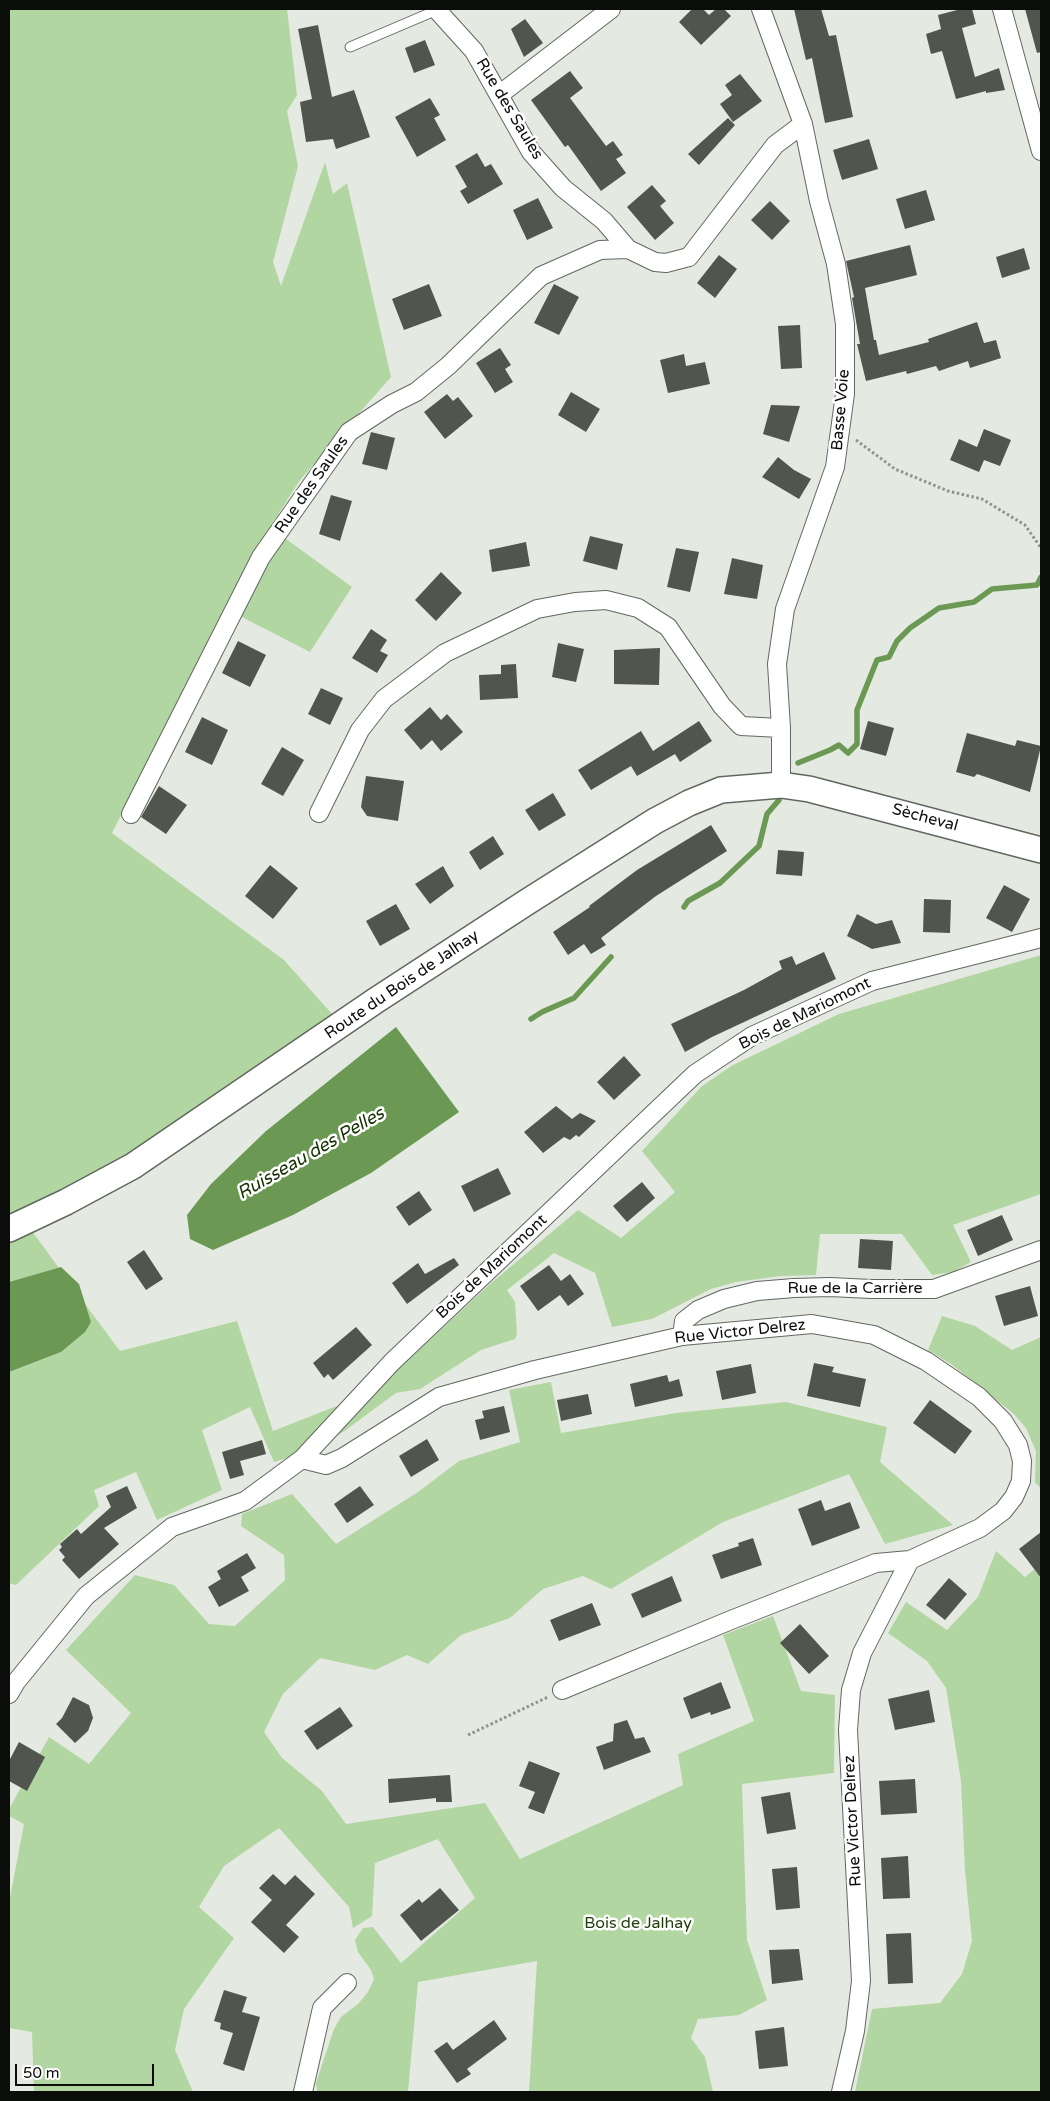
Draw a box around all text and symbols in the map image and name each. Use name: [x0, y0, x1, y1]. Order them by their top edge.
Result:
street label: Rue des Saules: [471, 55, 547, 163]
street label: Basse Voie: [828, 368, 854, 452]
street label: Rue des Saules: [271, 433, 353, 537]
street label: Sècheval: [890, 800, 960, 836]
street label: Route du Bois de Jalhay: [321, 926, 483, 1044]
street label: Bois de Mariomont: [736, 974, 874, 1054]
water label: Ruisseau des Pelles: [234, 1103, 388, 1205]
street label: Bois de Mariomont: [433, 1211, 551, 1323]
street label: Rue de la Carrière: [787, 1279, 923, 1299]
street label: Rue Victor Delrez: [674, 1316, 806, 1348]
street label: Rue Victor Delrez: [840, 1755, 866, 1887]
park label: Bois de Jalhay: [584, 1914, 692, 1934]
scale bar: [18, 2054, 156, 2086]
text: 50 m: [23, 2064, 60, 2082]

